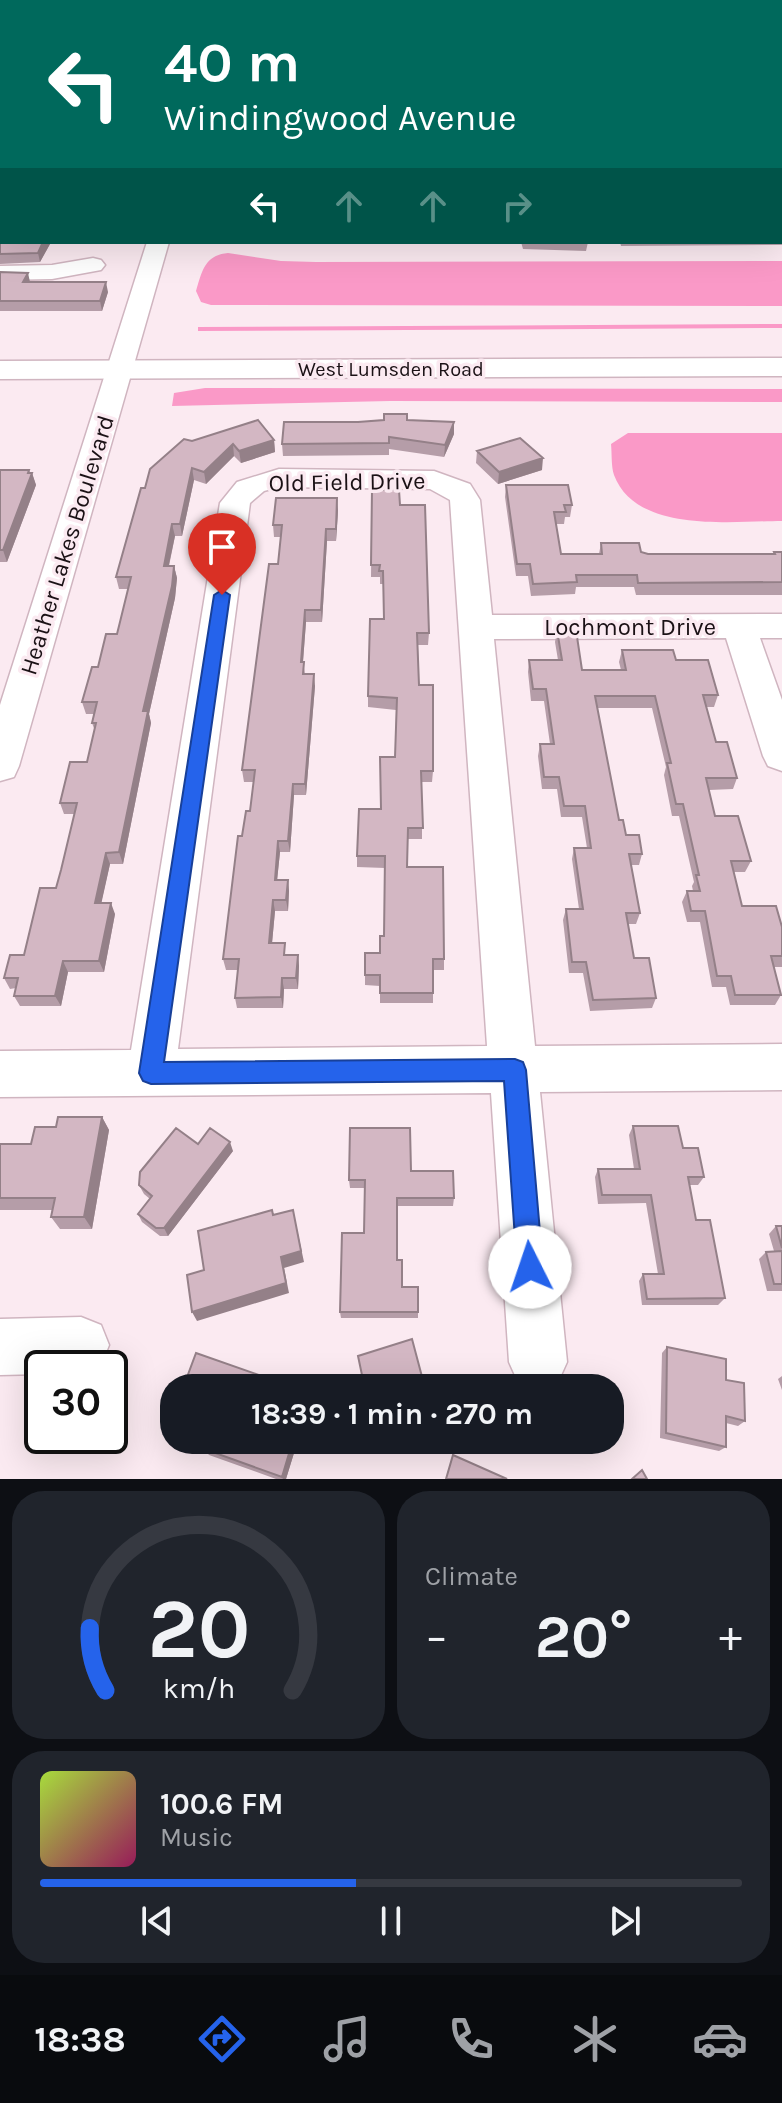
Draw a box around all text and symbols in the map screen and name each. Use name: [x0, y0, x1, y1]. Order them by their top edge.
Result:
text: 40 m: [164, 30, 300, 95]
icon: left: [32, 32, 136, 136]
text: Windingwood Avenue: [164, 97, 517, 139]
icon: left: [243, 184, 287, 228]
icon: ahead: [327, 184, 371, 228]
icon: ahead: [411, 184, 455, 228]
icon: right: [495, 184, 539, 228]
street label: West Lumsden Road: [298, 358, 484, 381]
street label: Heather Lakes Boulevard: [14, 412, 120, 678]
street label: Old Field Drive: [268, 467, 426, 497]
pin: [188, 513, 256, 595]
icon: arrive: [200, 525, 244, 569]
street label: Lochmont Drive: [544, 613, 716, 641]
position arrow: [488, 1225, 572, 1309]
speed limit sign: 30: [24, 1350, 128, 1454]
text: 18:39 · 1 min · 270 m: [251, 1396, 533, 1432]
text: Climate: [425, 1561, 518, 1592]
text: 20: [147, 1581, 250, 1678]
text: 20°: [535, 1602, 632, 1672]
text: −: [425, 1611, 448, 1662]
text: +: [719, 1611, 742, 1662]
text: km/h: [162, 1672, 235, 1705]
text: 100.6 FM: [160, 1786, 284, 1822]
text: Music: [160, 1822, 233, 1853]
icon: previous: [135, 1899, 179, 1943]
icon: pause: [369, 1899, 413, 1943]
icon: next: [603, 1899, 647, 1943]
icon: directions: [194, 2011, 250, 2067]
icon: music: [319, 2011, 375, 2067]
icon: phone: [443, 2011, 499, 2067]
icon: climate: [567, 2011, 623, 2067]
icon: car: [692, 2011, 748, 2067]
text: 18:38: [34, 2018, 126, 2060]

